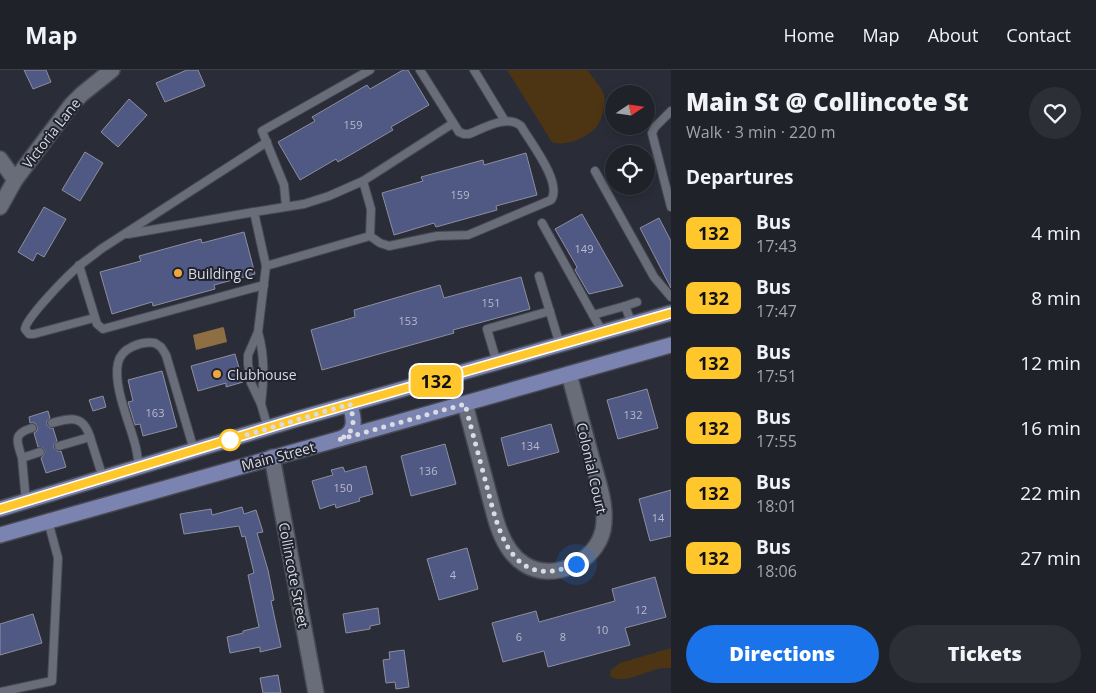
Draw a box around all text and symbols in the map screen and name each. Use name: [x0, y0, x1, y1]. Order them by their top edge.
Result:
text: Map: [25, 18, 77, 51]
text: Home: [784, 23, 834, 47]
text: Map: [862, 23, 900, 47]
text: About: [928, 23, 978, 47]
text: Contact: [1006, 23, 1071, 47]
north arrow: [605, 85, 655, 135]
map controls: [605, 85, 655, 195]
text: Main St @ Collincote St: [686, 85, 969, 118]
button: heart: [1029, 87, 1081, 139]
street label: Victoria Lane: [18, 94, 84, 172]
house number: 159: [344, 117, 362, 132]
text: Walk · 3 min · 220 m: [686, 121, 836, 143]
button: locate: [605, 145, 655, 195]
text: Departures: [686, 164, 793, 190]
house number: 159: [451, 187, 469, 202]
text: Bus: [756, 209, 791, 235]
text: 4 min: [1031, 220, 1081, 246]
text: 132: [698, 221, 729, 245]
text: 17:43: [756, 235, 797, 257]
house number: 149: [575, 241, 593, 256]
place label: Building C: [188, 264, 254, 283]
marker: Building C: [172, 267, 184, 279]
text: Bus: [756, 274, 791, 300]
text: 8 min: [1031, 285, 1081, 311]
text: 132: [698, 286, 729, 310]
house number: 151: [482, 295, 500, 310]
text: 17:47: [756, 300, 797, 322]
house number: 153: [399, 313, 417, 328]
text: Bus: [756, 339, 791, 365]
text: 12 min: [1020, 350, 1081, 376]
text: 132: [698, 351, 729, 375]
place label: Clubhouse: [227, 365, 297, 384]
line badge: 132: [407, 365, 465, 397]
text: 17:51: [756, 365, 797, 387]
marker: Clubhouse: [211, 368, 223, 380]
text: 132: [421, 369, 451, 393]
text: Bus: [756, 404, 791, 430]
house number: 163: [146, 405, 164, 420]
house number: 132: [624, 407, 642, 422]
text: 16 min: [1020, 415, 1081, 441]
text: 132: [698, 416, 729, 440]
street label: Colonial Court: [572, 421, 612, 515]
unlabelled marker: [219, 429, 241, 451]
text: 17:55: [756, 430, 797, 452]
street label: Main Street: [239, 437, 317, 475]
house number: 134: [521, 438, 540, 453]
house number: 136: [419, 463, 437, 478]
text: Bus: [756, 469, 791, 495]
house number: 150: [334, 480, 352, 495]
text: 22 min: [1020, 480, 1081, 506]
text: 132: [698, 481, 729, 505]
text: 18:01: [756, 495, 797, 517]
house number: 14: [652, 510, 665, 525]
street label: Collincote Street: [274, 521, 314, 629]
text: Bus: [756, 534, 791, 560]
text: 27 min: [1020, 545, 1081, 571]
text: 132: [698, 546, 729, 570]
your location: [564, 552, 589, 577]
text: 18:06: [756, 560, 797, 582]
house number: 4: [450, 567, 457, 582]
house number: 12: [635, 602, 647, 617]
house number: 10: [596, 622, 608, 637]
button: Directions: [686, 625, 879, 683]
button: Tickets: [889, 625, 1081, 683]
house number: 6: [516, 629, 522, 644]
house number: 8: [560, 629, 566, 644]

